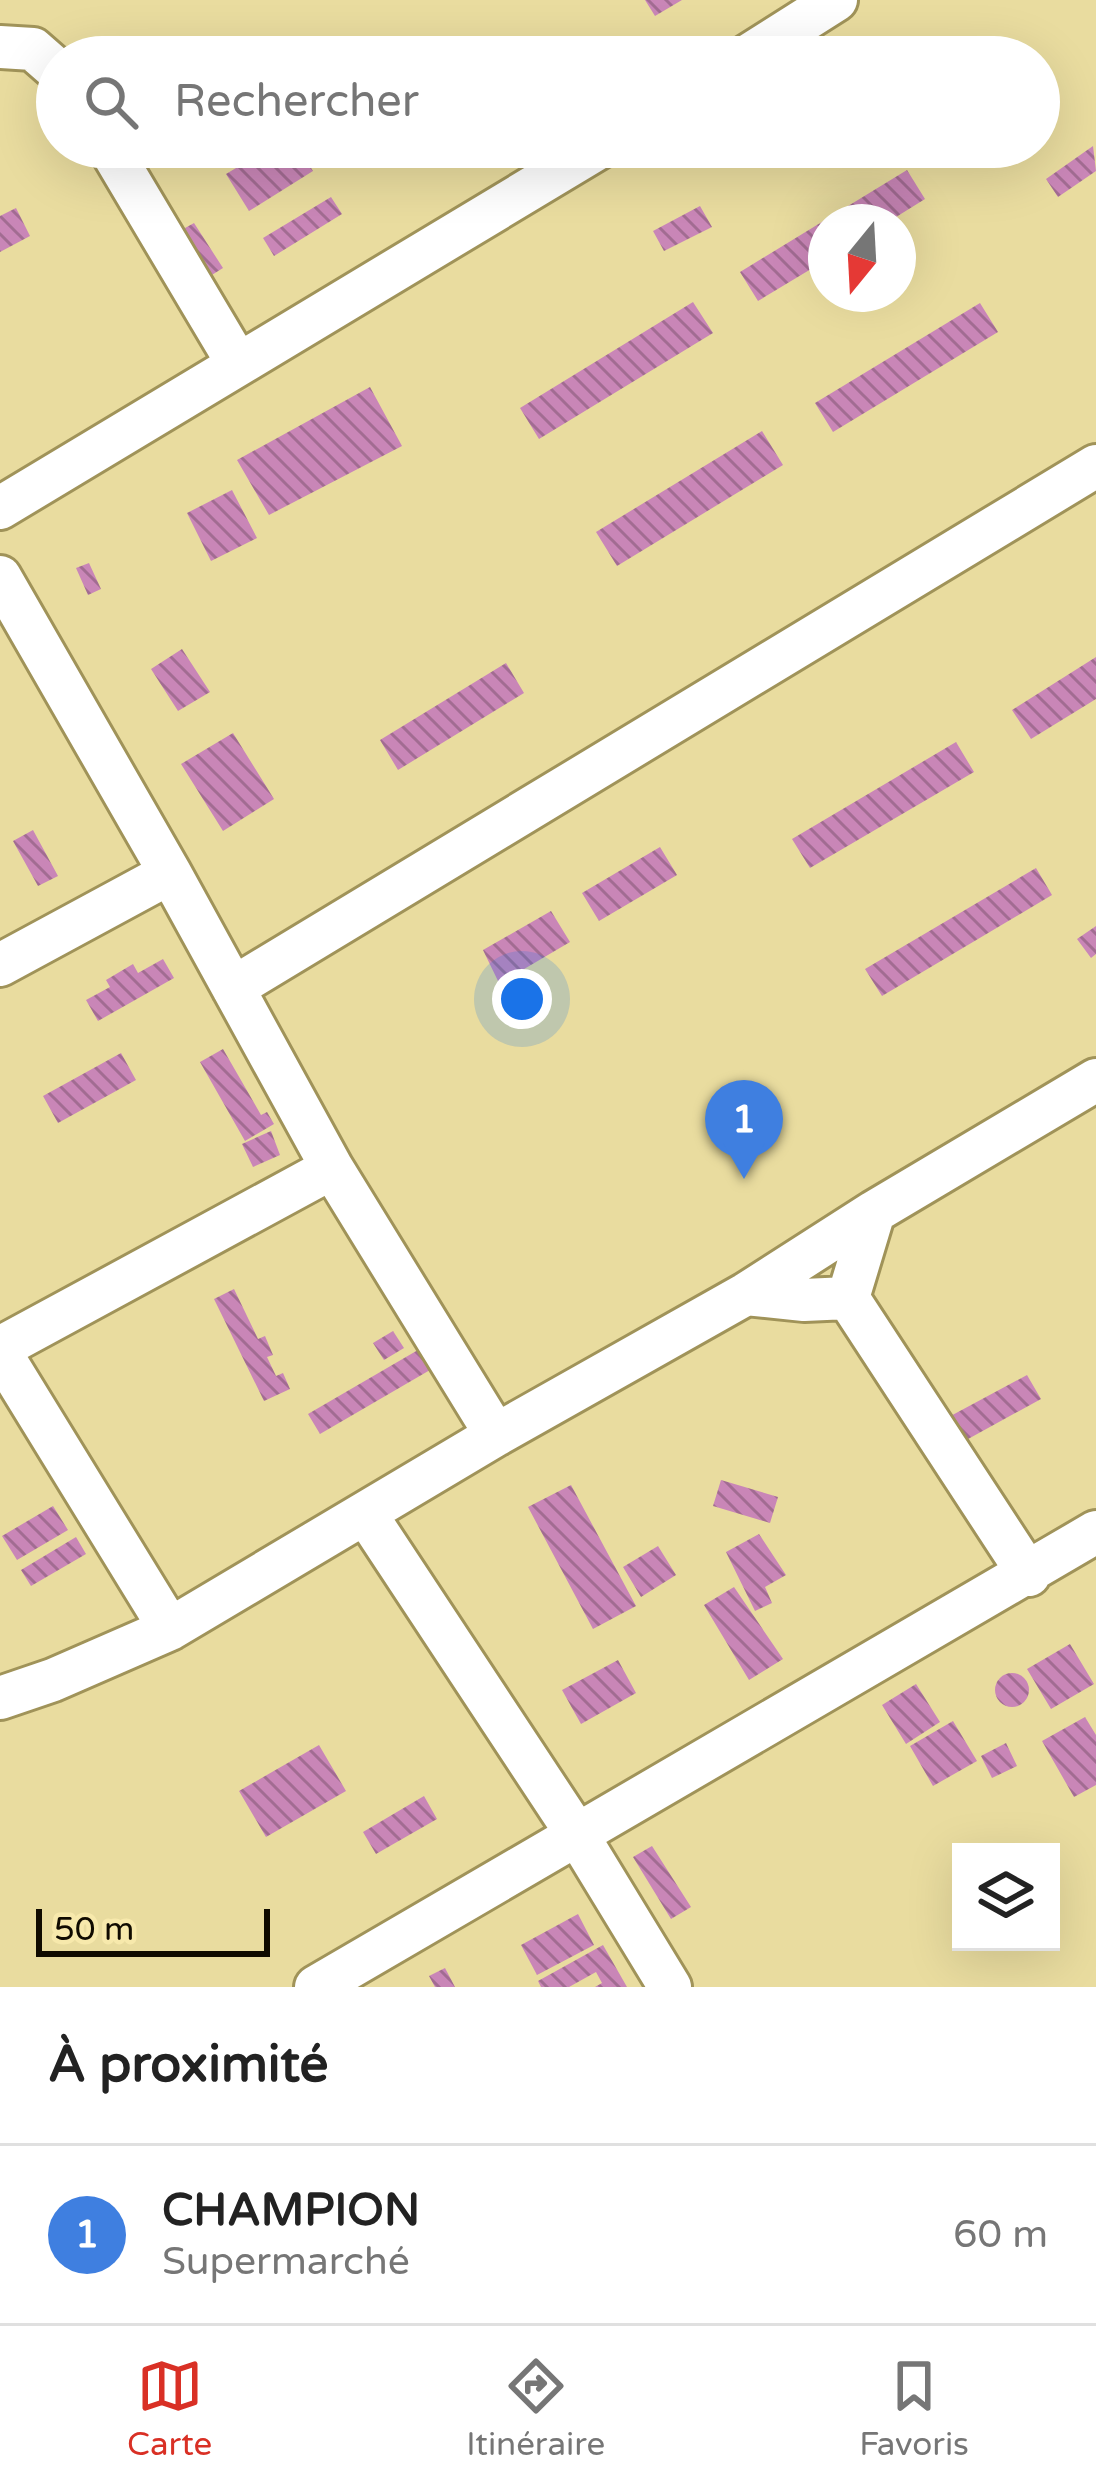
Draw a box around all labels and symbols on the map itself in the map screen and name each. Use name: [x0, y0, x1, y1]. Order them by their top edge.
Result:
north arrow: [808, 204, 916, 312]
your location: [492, 969, 552, 1029]
pin: 1: [705, 1080, 783, 1179]
scale bar: [36, 1903, 270, 1956]

